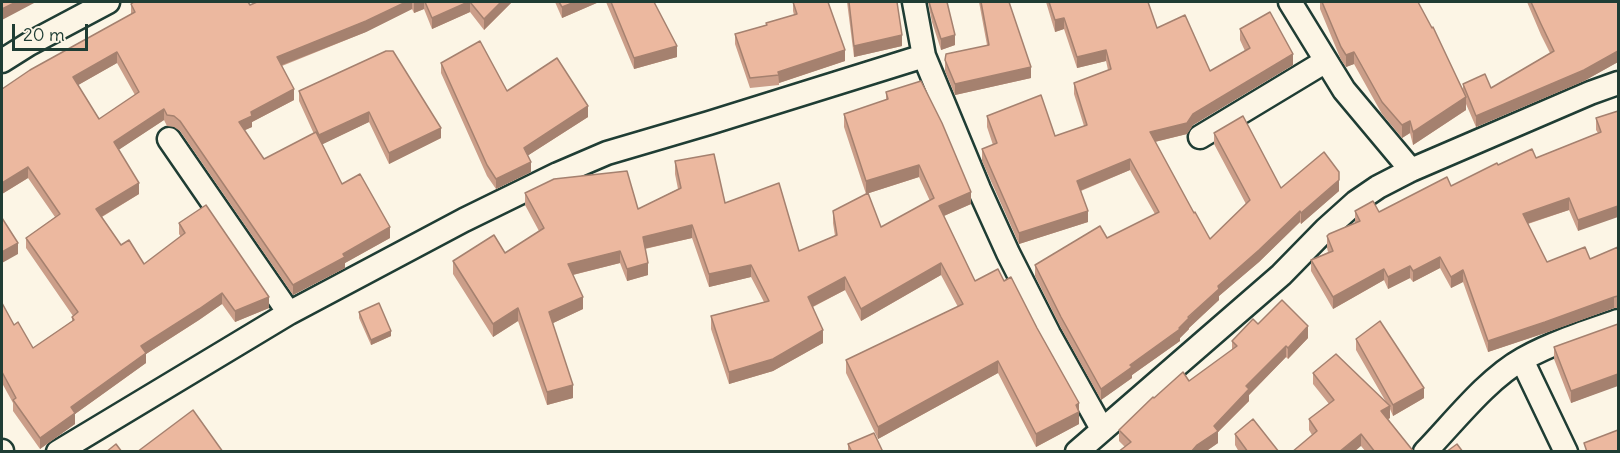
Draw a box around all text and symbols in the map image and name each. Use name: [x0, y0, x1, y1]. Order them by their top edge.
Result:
scale bar: [15, 12, 92, 50]
text: 20 m: [23, 23, 65, 46]

